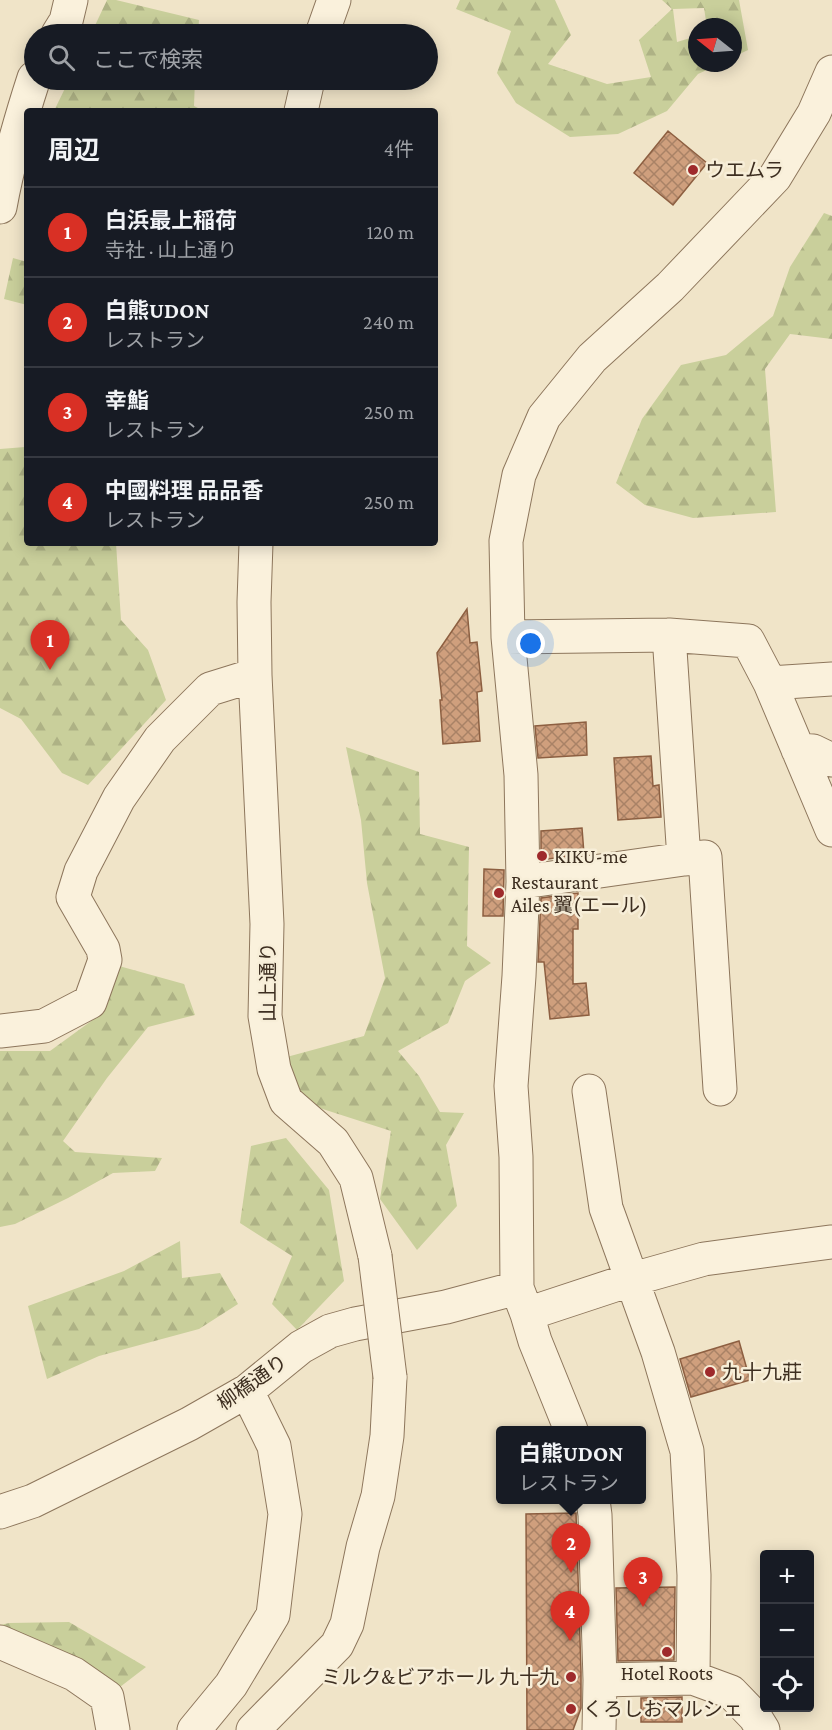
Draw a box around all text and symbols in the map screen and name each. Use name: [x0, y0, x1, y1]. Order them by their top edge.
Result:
north arrow: [688, 18, 742, 72]
search box: [24, 24, 438, 90]
icon: search: [45, 41, 78, 74]
text: ここで検索: [93, 47, 203, 72]
text: 周辺: [48, 136, 100, 165]
text: 4件: [384, 138, 414, 160]
place label: ウエムラ: [705, 159, 784, 181]
marker: ウエムラ: [686, 163, 700, 177]
text: 白浜最上稲荷: [105, 208, 237, 233]
text: 1: [64, 221, 71, 243]
text: 120 m: [367, 221, 414, 243]
text: 寺社 · 山上通り: [105, 239, 237, 261]
text: 白熊UDON: [105, 298, 209, 323]
text: 2: [62, 311, 73, 333]
text: 240 m: [363, 311, 414, 333]
text: レストラン: [105, 329, 205, 351]
text: 幸鮨: [105, 388, 149, 413]
text: 3: [63, 401, 72, 423]
text: 250 m: [364, 401, 414, 423]
text: レストラン: [105, 419, 205, 441]
text: 中國料理 品品香: [105, 478, 263, 503]
text: 4: [62, 491, 73, 513]
text: 250 m: [364, 491, 414, 513]
text: レストラン: [105, 509, 205, 531]
pin: 1: [31, 620, 70, 670]
your location: [516, 629, 545, 658]
place label: KIKU-me: [554, 845, 628, 867]
marker: KIKU-me: [535, 849, 549, 863]
place label: Restaurant Ailes 翼(エール): [511, 871, 647, 917]
marker: Restaurant Ailes 翼(エール): [492, 886, 506, 900]
street label: 山上通り: [257, 942, 279, 1022]
street label: 柳橋通り: [213, 1350, 291, 1414]
place label: 九十九莊: [722, 1361, 802, 1383]
marker: 九十九莊: [703, 1365, 717, 1379]
popup: [496, 1426, 646, 1504]
text: 白熊UDON: [519, 1441, 623, 1466]
text: レストラン: [519, 1472, 619, 1494]
pin: 2: [552, 1524, 590, 1573]
map controls: [760, 1550, 814, 1712]
button: +: [760, 1550, 814, 1604]
pin: 3: [624, 1558, 662, 1607]
pin: 4: [550, 1592, 590, 1641]
button: −: [760, 1604, 814, 1658]
marker: Hotel Roots: [660, 1645, 674, 1659]
button: locate: [760, 1658, 814, 1712]
place label: Hotel Roots: [621, 1662, 713, 1684]
place label: ミルク&ビアホール 九十九: [321, 1666, 559, 1688]
marker: ミルク&ビアホール 九十九: [564, 1670, 578, 1684]
place label: くろしおマルシェ: [583, 1698, 743, 1720]
marker: くろしおマルシェ: [564, 1702, 578, 1716]

